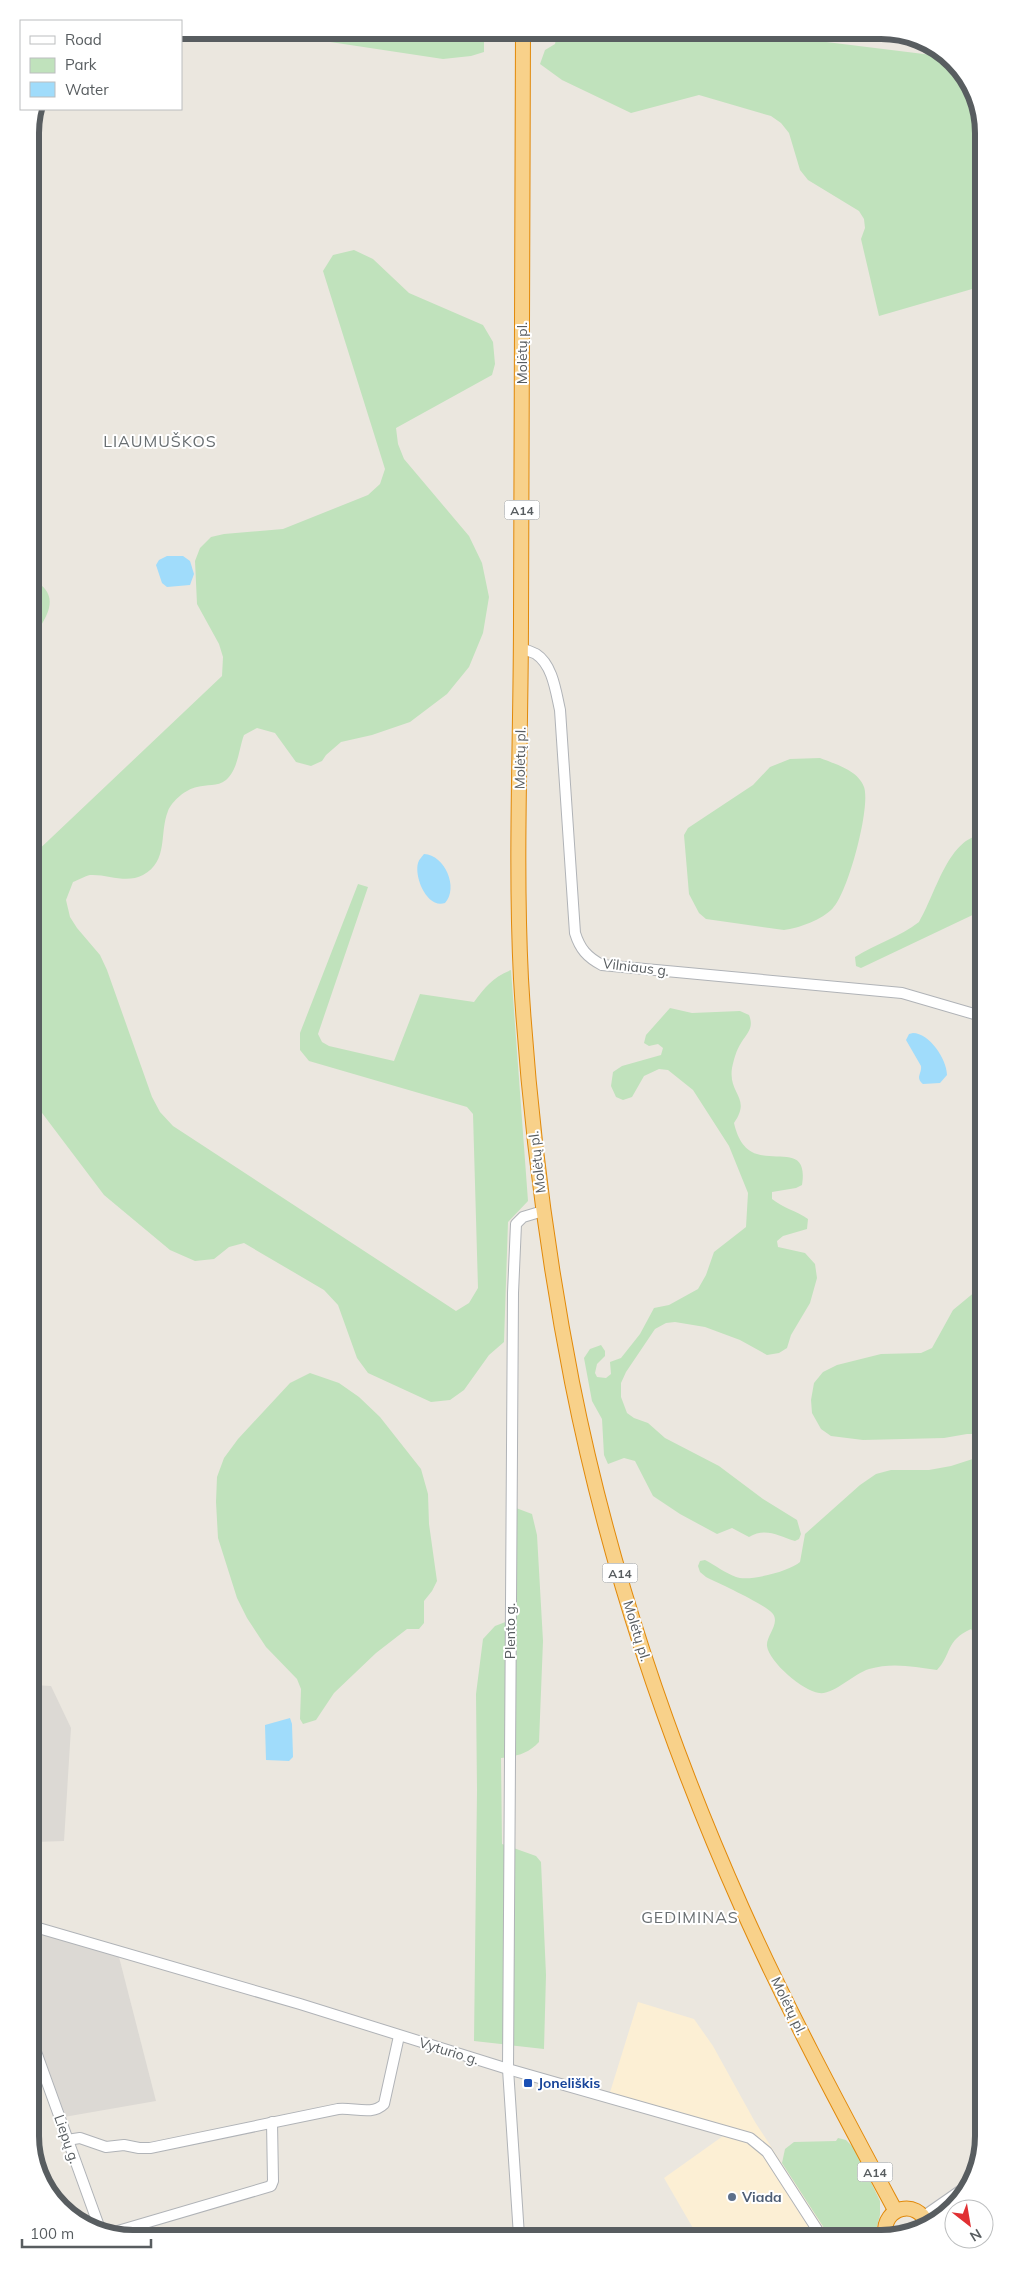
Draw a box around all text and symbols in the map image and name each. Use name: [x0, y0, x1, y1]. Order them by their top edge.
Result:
legend: [20, 20, 182, 110]
text: Road: [65, 30, 102, 49]
text: Park: [65, 55, 97, 74]
text: Water: [65, 80, 109, 99]
street label: Molėtų pl.: [513, 322, 531, 384]
district label: LIAUMUŠKOS: [103, 431, 217, 451]
road number: A14: [504, 500, 540, 520]
street label: Molėtų pl.: [510, 727, 530, 789]
street label: Vilniaus g.: [602, 954, 670, 980]
street label: Molėtų pl.: [524, 1130, 550, 1194]
road number: A14: [602, 1564, 638, 1582]
street label: Molėtų pl.: [619, 1598, 655, 1664]
street label: Plento g.: [501, 1603, 519, 1659]
district label: GEDIMINAS: [641, 1907, 739, 1927]
street label: Molėtų pl.: [767, 1974, 811, 2038]
street label: Vyturio g.: [417, 2033, 481, 2069]
place label: Joneliškis: [538, 2074, 600, 2092]
marker: Joneliškis: [522, 2077, 534, 2089]
street label: Liepų g.: [50, 2112, 84, 2166]
road number: A14: [858, 2162, 892, 2182]
place label: Viada: [741, 2188, 782, 2206]
marker: Viada: [726, 2191, 738, 2203]
north arrow: [944, 2199, 994, 2249]
scale bar: [22, 2216, 151, 2248]
text: 100 m: [30, 2224, 74, 2243]
text: N: [967, 2225, 985, 2246]

